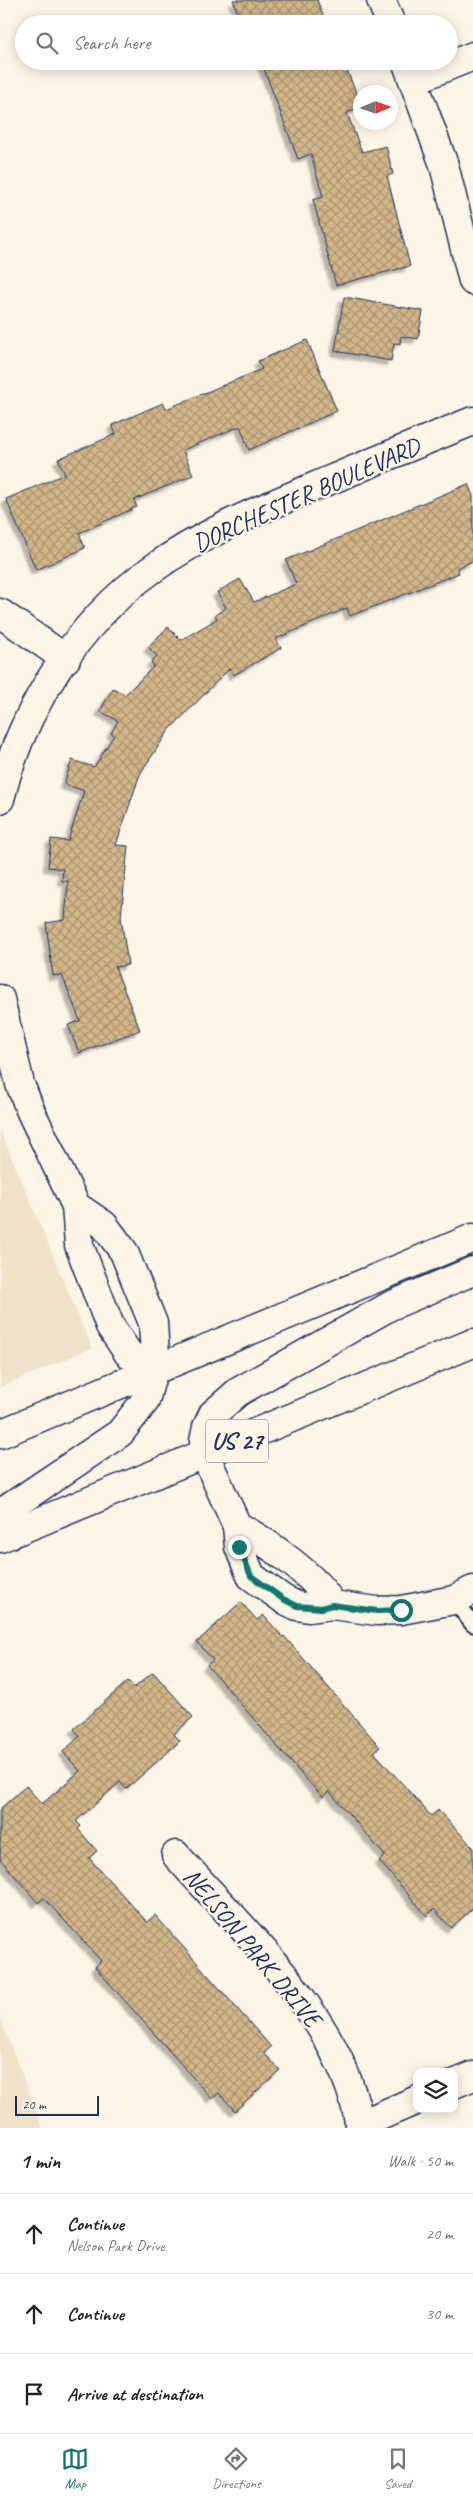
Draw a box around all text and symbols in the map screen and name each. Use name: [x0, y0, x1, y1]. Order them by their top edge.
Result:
search box: [15, 15, 458, 70]
icon: search: [33, 29, 61, 57]
text: Search here: [73, 31, 150, 55]
north arrow: [353, 85, 398, 130]
street label: DORCHESTER BOULEVARD: [188, 429, 427, 559]
road number: US 27: [206, 1420, 268, 1462]
route end: [228, 1536, 251, 1559]
route start: [390, 1599, 413, 1622]
street label: NELSON PARK DRIVE: [176, 1861, 330, 2036]
map controls: [413, 2068, 458, 2113]
button: layers: [413, 2068, 458, 2113]
scale bar: [15, 2093, 99, 2116]
text: 20 m: [22, 2096, 46, 2113]
text: 1 min: [20, 2148, 60, 2174]
text: Walk · 50 m: [388, 2151, 453, 2171]
text: Continue: [67, 2212, 124, 2236]
icon: ahead: [20, 2220, 48, 2248]
text: 20 m: [426, 2224, 453, 2244]
text: Nelson Park Drive: [67, 2236, 164, 2256]
icon: ahead: [20, 2300, 48, 2328]
text: Continue: [67, 2302, 124, 2326]
text: 30 m: [426, 2304, 453, 2324]
icon: arrive: [20, 2380, 48, 2408]
text: Arrive at destination: [67, 2382, 203, 2406]
tab: Map: [61, 2445, 89, 2492]
tab: Directions: [212, 2445, 261, 2492]
tab: Saved: [384, 2445, 412, 2492]

